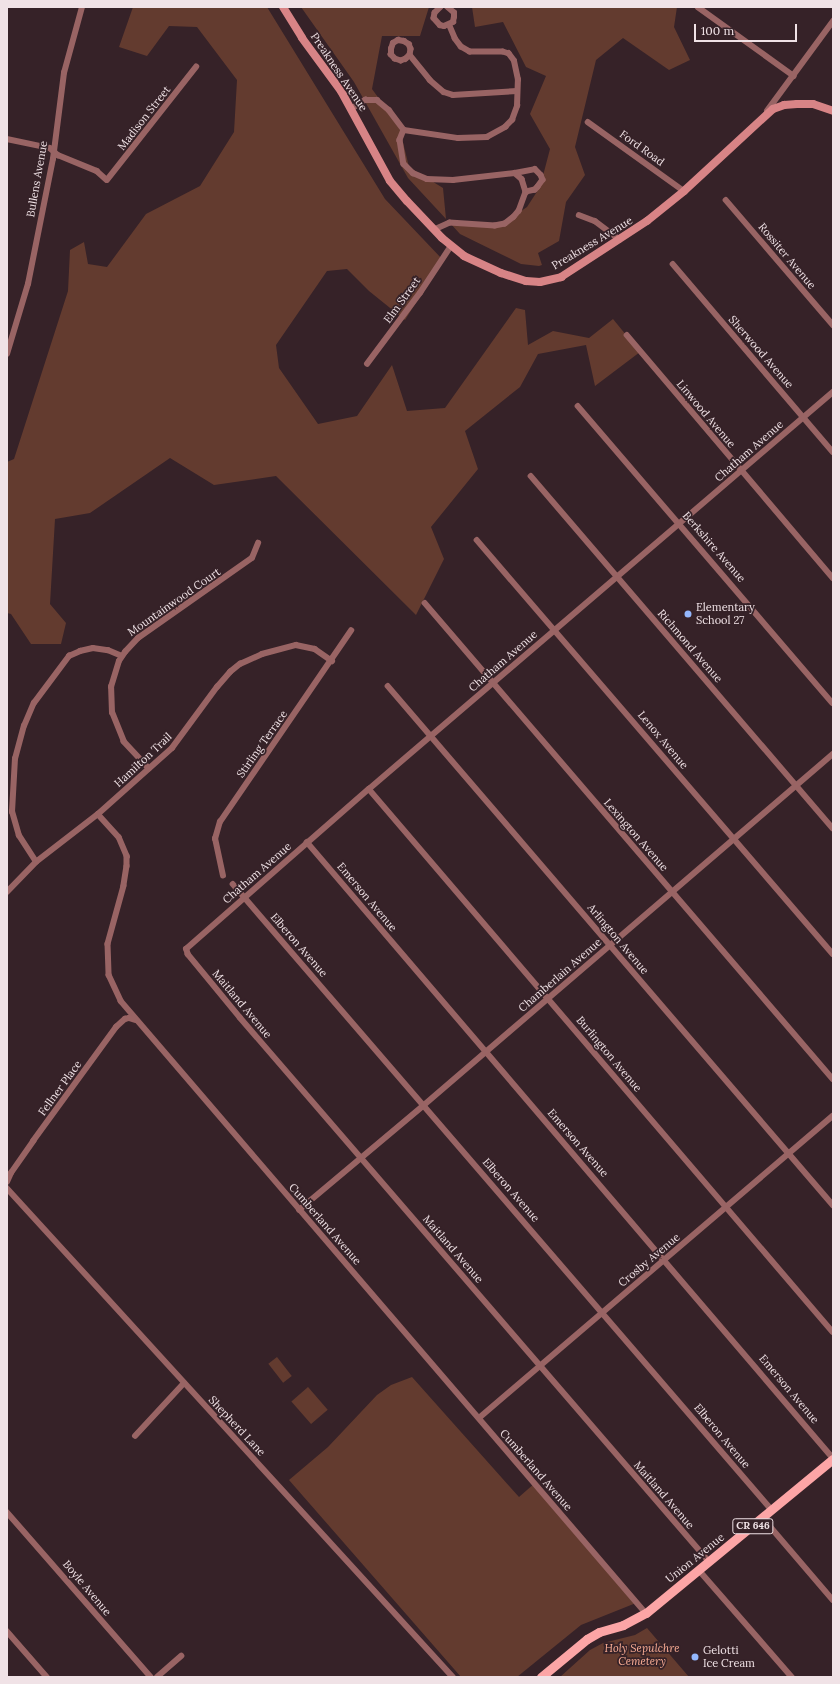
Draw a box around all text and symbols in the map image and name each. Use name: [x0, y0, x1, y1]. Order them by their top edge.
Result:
scale bar: [696, 16, 799, 42]
text: 100 m: [701, 23, 734, 38]
street label: Preakness Avenue: [308, 30, 370, 114]
street label: Madison Street: [115, 83, 173, 153]
street label: Ford Road: [617, 127, 667, 169]
street label: Bullens Avenue: [24, 140, 50, 218]
street label: Preakness Avenue: [549, 214, 635, 272]
street label: Rossiter Avenue: [756, 220, 818, 292]
street label: Elm Street: [381, 274, 423, 326]
street label: Sherwood Avenue: [726, 313, 796, 391]
street label: Linwood Avenue: [674, 377, 738, 451]
street label: Chatham Avenue: [712, 418, 786, 484]
street label: Berkshire Avenue: [680, 509, 748, 585]
street label: Mountainwood Court: [125, 565, 223, 639]
place label: Elementary School 27: [696, 601, 755, 627]
street label: Richmond Avenue: [655, 607, 725, 685]
marker: Elementary School 27: [683, 609, 693, 619]
street label: Chatham Avenue: [466, 628, 540, 694]
street label: Stirling Terrace: [234, 708, 290, 780]
street label: Lenox Avenue: [635, 708, 691, 772]
street label: Hamilton Trail: [112, 730, 174, 790]
street label: Lexington Avenue: [601, 796, 671, 874]
street label: Chatham Avenue: [220, 840, 294, 906]
street label: Emerson Avenue: [334, 860, 400, 934]
street label: Arlington Avenue: [585, 901, 651, 977]
street label: Elberon Avenue: [268, 910, 330, 980]
street label: Chamberlain Avenue: [516, 935, 604, 1015]
street label: Maitland Avenue: [209, 967, 275, 1041]
street label: Burlington Avenue: [574, 1014, 644, 1094]
street label: Fellner Place: [36, 1058, 84, 1118]
street label: Emerson Avenue: [545, 1106, 611, 1180]
street label: Elberon Avenue: [480, 1155, 542, 1225]
street label: Cumberland Avenue: [286, 1181, 364, 1267]
street label: Maitland Avenue: [420, 1212, 486, 1286]
street label: Crosby Avenue: [616, 1230, 682, 1290]
street label: Emerson Avenue: [756, 1352, 822, 1426]
street label: Shepherd Lane: [206, 1393, 268, 1459]
street label: Elberon Avenue: [691, 1401, 753, 1471]
street label: Cumberland Avenue: [497, 1427, 575, 1513]
street label: Maitland Avenue: [631, 1458, 697, 1532]
road number: CR 646: [732, 1518, 774, 1534]
street label: Union Avenue: [663, 1530, 727, 1586]
street label: Boyle Avenue: [60, 1558, 114, 1618]
park label: Holy Sepulchre Cemetery: [605, 1642, 679, 1668]
place label: Gelotti Ice Cream: [703, 1644, 755, 1670]
marker: Gelotti Ice Cream: [690, 1652, 700, 1662]

